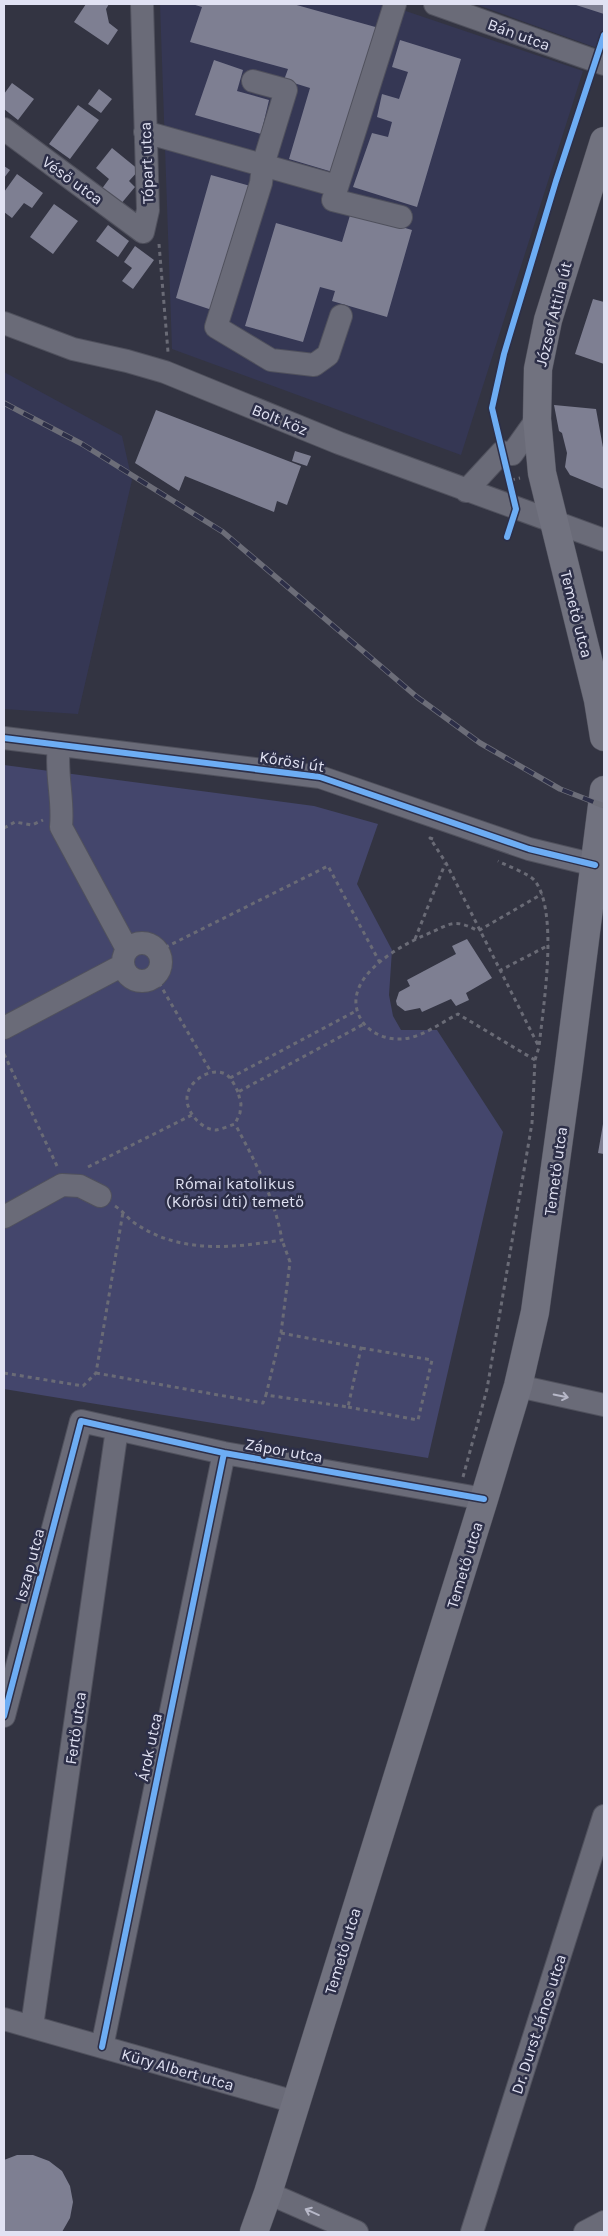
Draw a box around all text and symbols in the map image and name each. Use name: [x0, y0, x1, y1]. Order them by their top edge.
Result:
street label: Bán utca: [485, 14, 553, 55]
street label: Tópart utca: [136, 122, 157, 204]
street label: Véső utca: [39, 152, 107, 209]
street label: József Attila út: [531, 260, 576, 369]
street label: Bolt köz: [249, 400, 310, 439]
street label: Temető utca: [556, 568, 597, 660]
street label: Kőrösi út: [258, 747, 326, 776]
street label: Temető utca: [540, 1125, 571, 1217]
park label: Római katolikus (Kőrösi úti) temető: [166, 1174, 304, 1211]
one-way arrow: [552, 1391, 568, 1401]
street label: Zápor utca: [243, 1434, 324, 1467]
street label: Temető utca: [442, 1520, 487, 1611]
street label: Iszap utca: [11, 1526, 48, 1604]
street label: Fertő utca: [61, 1690, 90, 1766]
street label: Árok utca: [133, 1711, 166, 1783]
street label: Temető utca: [320, 1906, 365, 1997]
street label: Dr. Durst János utca: [507, 1952, 570, 2096]
street label: Küry Albert utca: [119, 2044, 236, 2095]
one-way arrow: [305, 2207, 320, 2217]

